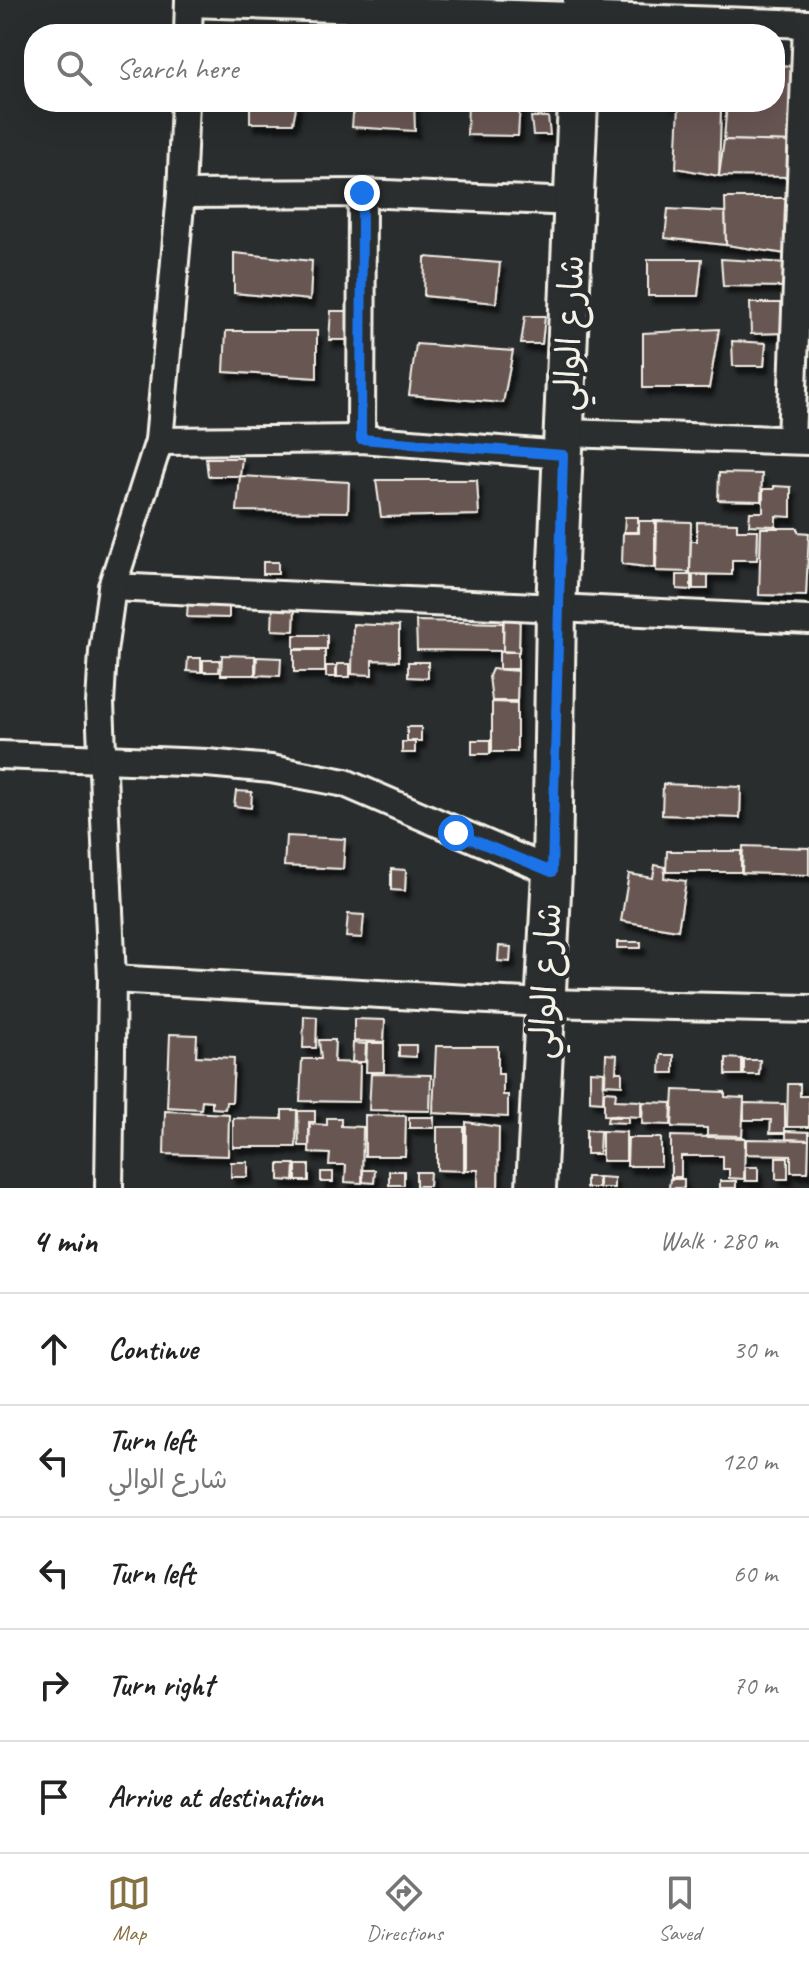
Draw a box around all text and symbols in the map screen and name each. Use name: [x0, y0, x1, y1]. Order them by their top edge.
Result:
search box: [24, 24, 785, 112]
icon: search: [52, 46, 96, 90]
text: Search here: [116, 49, 238, 87]
route end: [344, 175, 380, 211]
street label: شارع الوالي: [545, 254, 601, 412]
route start: [438, 815, 474, 851]
street label: شارع الوالي: [519, 902, 579, 1061]
text: 4 min: [32, 1219, 97, 1262]
text: Walk · 280 m: [660, 1224, 777, 1257]
icon: ahead: [32, 1327, 76, 1371]
text: Continue: [108, 1330, 198, 1368]
text: 30 m: [733, 1333, 777, 1366]
text: Turn left: [108, 1421, 195, 1459]
icon: left: [32, 1439, 76, 1483]
text: 120 m: [721, 1445, 777, 1478]
text: شارع الوالي: [108, 1463, 227, 1496]
icon: left: [32, 1551, 76, 1595]
text: Turn left: [108, 1554, 195, 1592]
text: 60 m: [733, 1557, 777, 1590]
icon: right: [32, 1663, 76, 1707]
text: Turn right: [108, 1666, 213, 1704]
text: 70 m: [733, 1669, 777, 1702]
icon: arrive: [32, 1775, 76, 1819]
text: Arrive at destination: [108, 1778, 323, 1816]
tab: Map: [107, 1871, 151, 1947]
tab: Directions: [366, 1871, 443, 1947]
tab: Saved: [658, 1871, 702, 1947]

